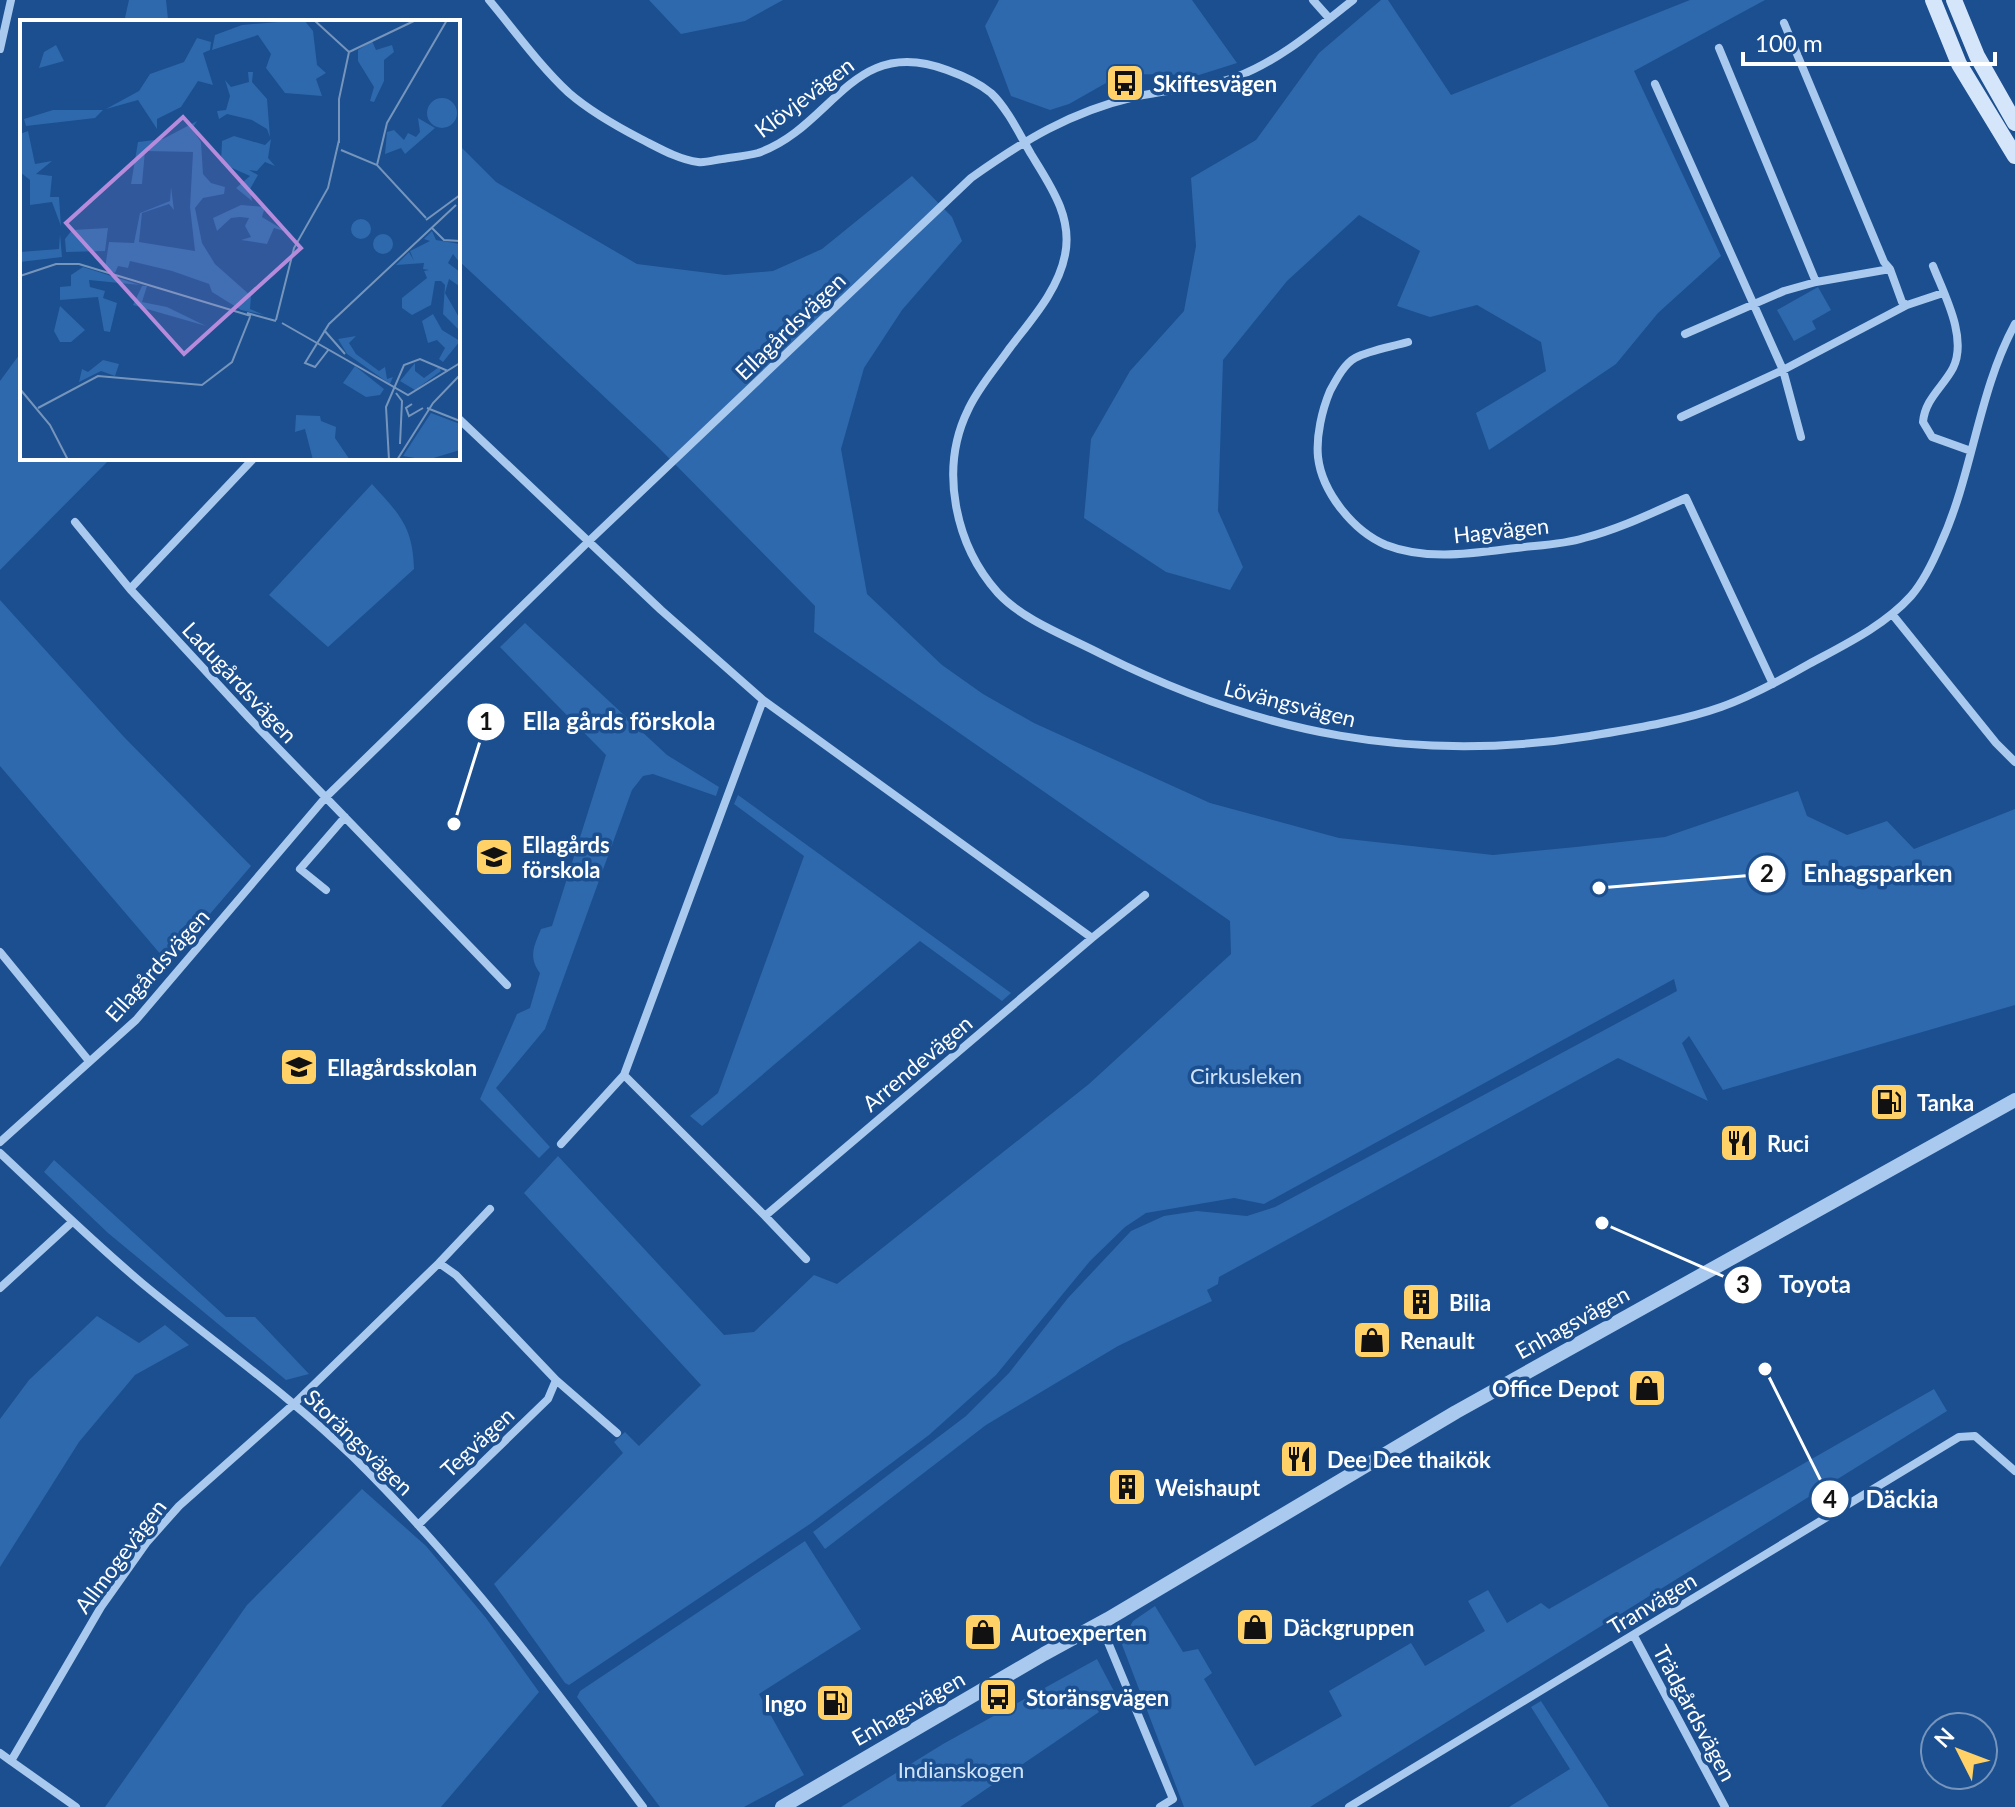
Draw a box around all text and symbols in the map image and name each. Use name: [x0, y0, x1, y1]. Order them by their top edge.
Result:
scale bar: [1743, 16, 1995, 66]
inset map: [20, 20, 460, 460]
text: 100 m: [1755, 28, 1823, 57]
street label: Klövjevägen: [749, 51, 859, 143]
bus stop icon: Skiftesvägen: [1104, 62, 1146, 104]
place label: Skiftesvägen: [1153, 70, 1277, 97]
street label: Ellagårdsvägen: [729, 267, 851, 385]
street label: Hagvägen: [1452, 512, 1550, 548]
street label: Ladugårdsvägen: [177, 616, 303, 748]
street label: Lövängsvägen: [1221, 674, 1359, 732]
callout: Ella gårds förskola: [466, 698, 731, 746]
text: 1: [479, 706, 493, 735]
text: Ella gårds förskola: [523, 706, 715, 735]
place label: Ellagårds förskola: [522, 831, 610, 883]
school or university icon: Ellagårds förskola: [473, 836, 515, 878]
callout: Enhagsparken: [1747, 850, 1969, 898]
text: 2: [1760, 858, 1774, 887]
text: Enhagsparken: [1803, 858, 1953, 887]
street label: Ellagårdsvägen: [99, 903, 215, 1027]
street label: Arrendevägen: [857, 1009, 977, 1117]
school or university icon: Ellagårdsskolan: [278, 1046, 320, 1088]
place label: Ellagårdsskolan: [327, 1054, 477, 1081]
park label: Cirkusleken: [1190, 1062, 1302, 1089]
fuel station icon: Tanka: [1868, 1081, 1910, 1123]
place label: Tanka: [1917, 1089, 1974, 1116]
restaurant icon: Ruci: [1718, 1122, 1760, 1164]
place label: Ruci: [1767, 1130, 1809, 1157]
callout: Toyota: [1723, 1261, 1867, 1309]
text: 3: [1736, 1269, 1750, 1298]
text: Toyota: [1779, 1269, 1851, 1298]
street label: Enhagsvägen: [1510, 1280, 1634, 1364]
building icon: Bilia: [1400, 1281, 1442, 1323]
place label: Bilia: [1449, 1289, 1491, 1316]
shop icon: Renault: [1351, 1319, 1393, 1361]
place label: Renault: [1400, 1327, 1476, 1354]
shop icon: Office Depot: [1626, 1367, 1668, 1409]
place label: Office Depot: [1492, 1375, 1620, 1402]
street label: Storängsvägen: [299, 1383, 419, 1501]
street label: Tegvägen: [435, 1401, 519, 1483]
restaurant icon: Dee Dee thaikök: [1278, 1438, 1320, 1480]
place label: Dee Dee thaikök: [1327, 1446, 1491, 1473]
building icon: Weishaupt: [1106, 1466, 1148, 1508]
place label: Weishaupt: [1155, 1474, 1261, 1501]
callout: Däckia: [1810, 1475, 1954, 1523]
text: 4: [1823, 1484, 1837, 1513]
text: Däckia: [1866, 1484, 1938, 1513]
street label: Allmogevägen: [68, 1494, 172, 1618]
street label: Tranvägen: [1603, 1566, 1701, 1640]
shop icon: Däckgruppen: [1234, 1606, 1276, 1648]
shop icon: Autoexperten: [962, 1611, 1004, 1653]
place label: Däckgruppen: [1283, 1614, 1414, 1641]
place label: Autoexperten: [1010, 1619, 1147, 1646]
street label: Trädgårdsvägen: [1648, 1640, 1742, 1786]
street label: Enhagsvägen: [847, 1665, 969, 1751]
bus stop icon: Storänsgvägen: [977, 1676, 1019, 1718]
fuel station icon: Ingo: [814, 1682, 856, 1724]
place label: Storänsgvägen: [1026, 1684, 1169, 1711]
place label: Ingo: [764, 1690, 807, 1717]
north arrow: [1919, 1711, 1999, 1791]
text: N: [1928, 1722, 1959, 1753]
park label: Indianskogen: [898, 1756, 1024, 1783]

